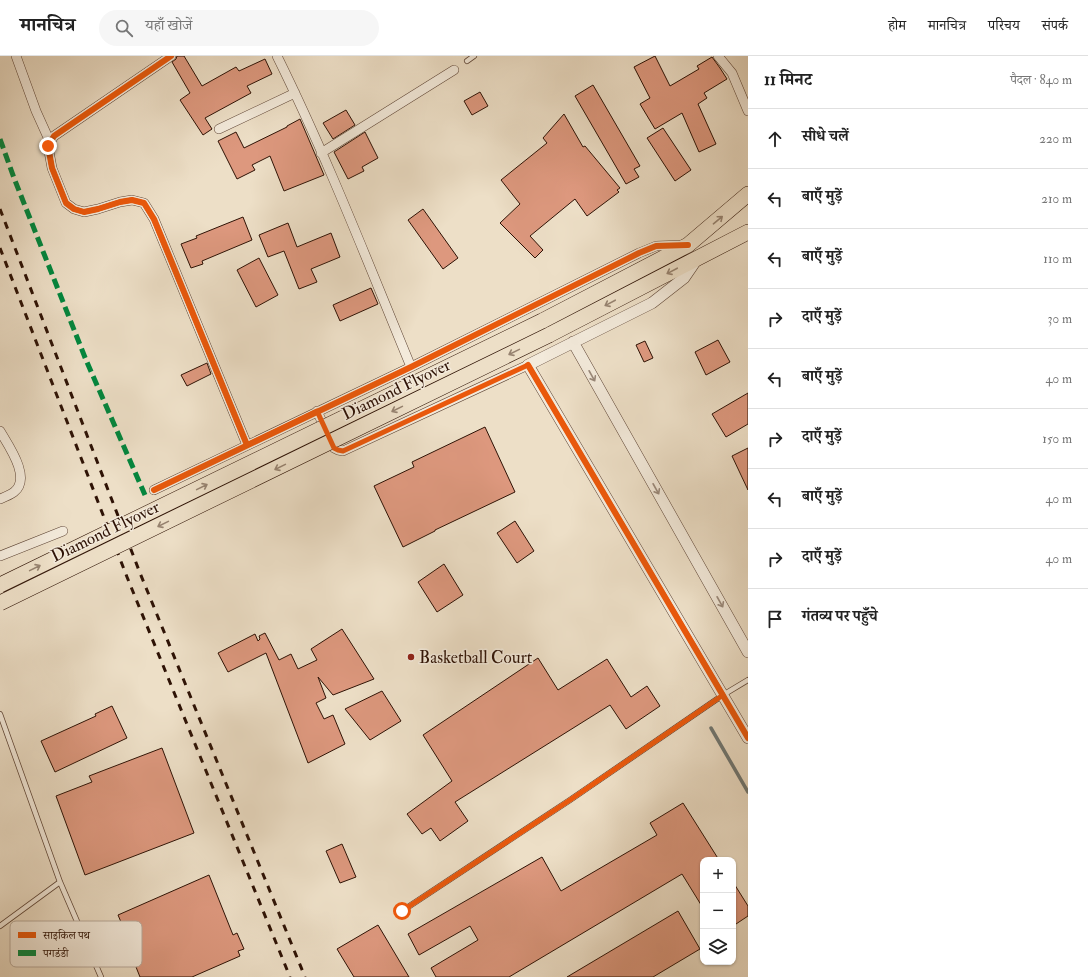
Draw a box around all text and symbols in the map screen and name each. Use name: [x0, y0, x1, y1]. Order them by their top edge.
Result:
search box: [99, 10, 379, 46]
text: मानचित्र: [20, 13, 75, 37]
text: यहाँ खोजें: [145, 16, 192, 35]
icon: search: [113, 17, 135, 39]
text: होम: [888, 17, 906, 34]
text: मानचित्र: [928, 17, 966, 34]
text: परिचय: [988, 17, 1020, 34]
text: संपर्क: [1042, 17, 1068, 34]
text: 11 मिनट: [764, 69, 812, 90]
text: पैदल · 840 m: [1010, 72, 1072, 88]
text: सीधे चलें: [802, 127, 849, 146]
icon: ahead: [764, 128, 786, 150]
text: 220 m: [1039, 131, 1072, 147]
route end: [39, 137, 57, 155]
text: बाएँ मुड़ें: [802, 187, 842, 206]
icon: left: [764, 188, 786, 210]
text: 210 m: [1041, 191, 1072, 207]
one-way arrow: [712, 215, 723, 224]
text: बाएँ मुड़ें: [802, 247, 842, 266]
icon: left: [764, 248, 786, 270]
text: 110 m: [1043, 251, 1072, 267]
one-way arrow: [666, 267, 678, 275]
one-way arrow: [604, 300, 616, 307]
text: दाएँ मुड़ें: [802, 307, 842, 326]
icon: right: [764, 308, 786, 330]
text: 30 m: [1048, 311, 1072, 327]
one-way arrow: [508, 349, 520, 356]
street label: Diamond Flyover: [338, 354, 455, 426]
text: बाएँ मुड़ें: [802, 367, 842, 386]
icon: left: [764, 368, 786, 390]
one-way arrow: [589, 369, 597, 381]
text: 40 m: [1046, 371, 1072, 387]
one-way arrow: [391, 406, 403, 414]
text: दाएँ मुड़ें: [802, 427, 842, 446]
icon: right: [764, 428, 786, 450]
text: 150 m: [1042, 431, 1072, 447]
one-way arrow: [275, 464, 287, 471]
one-way arrow: [196, 483, 208, 490]
one-way arrow: [652, 483, 660, 495]
text: बाएँ मुड़ें: [802, 487, 842, 506]
icon: left: [764, 488, 786, 510]
text: 40 m: [1046, 491, 1072, 507]
street label: Diamond Flyover: [47, 496, 164, 568]
one-way arrow: [158, 521, 170, 528]
text: दाएँ मुड़ें: [802, 547, 842, 566]
icon: right: [764, 548, 786, 570]
text: 40 m: [1046, 551, 1072, 567]
one-way arrow: [29, 564, 41, 571]
one-way arrow: [716, 596, 724, 608]
text: गंतव्य पर पहुँचे: [802, 607, 878, 626]
icon: arrive: [764, 608, 786, 630]
place label: Basketball Court: [419, 647, 533, 668]
marker: Basketball Court: [406, 652, 416, 662]
map controls: [700, 857, 736, 965]
button: +: [700, 857, 736, 893]
button: −: [700, 893, 736, 929]
route start: [393, 902, 411, 920]
legend: [10, 921, 142, 967]
text: साइकिल पथ: [42, 929, 91, 942]
button: layers: [700, 929, 736, 965]
text: पगडंडी: [42, 947, 70, 960]

